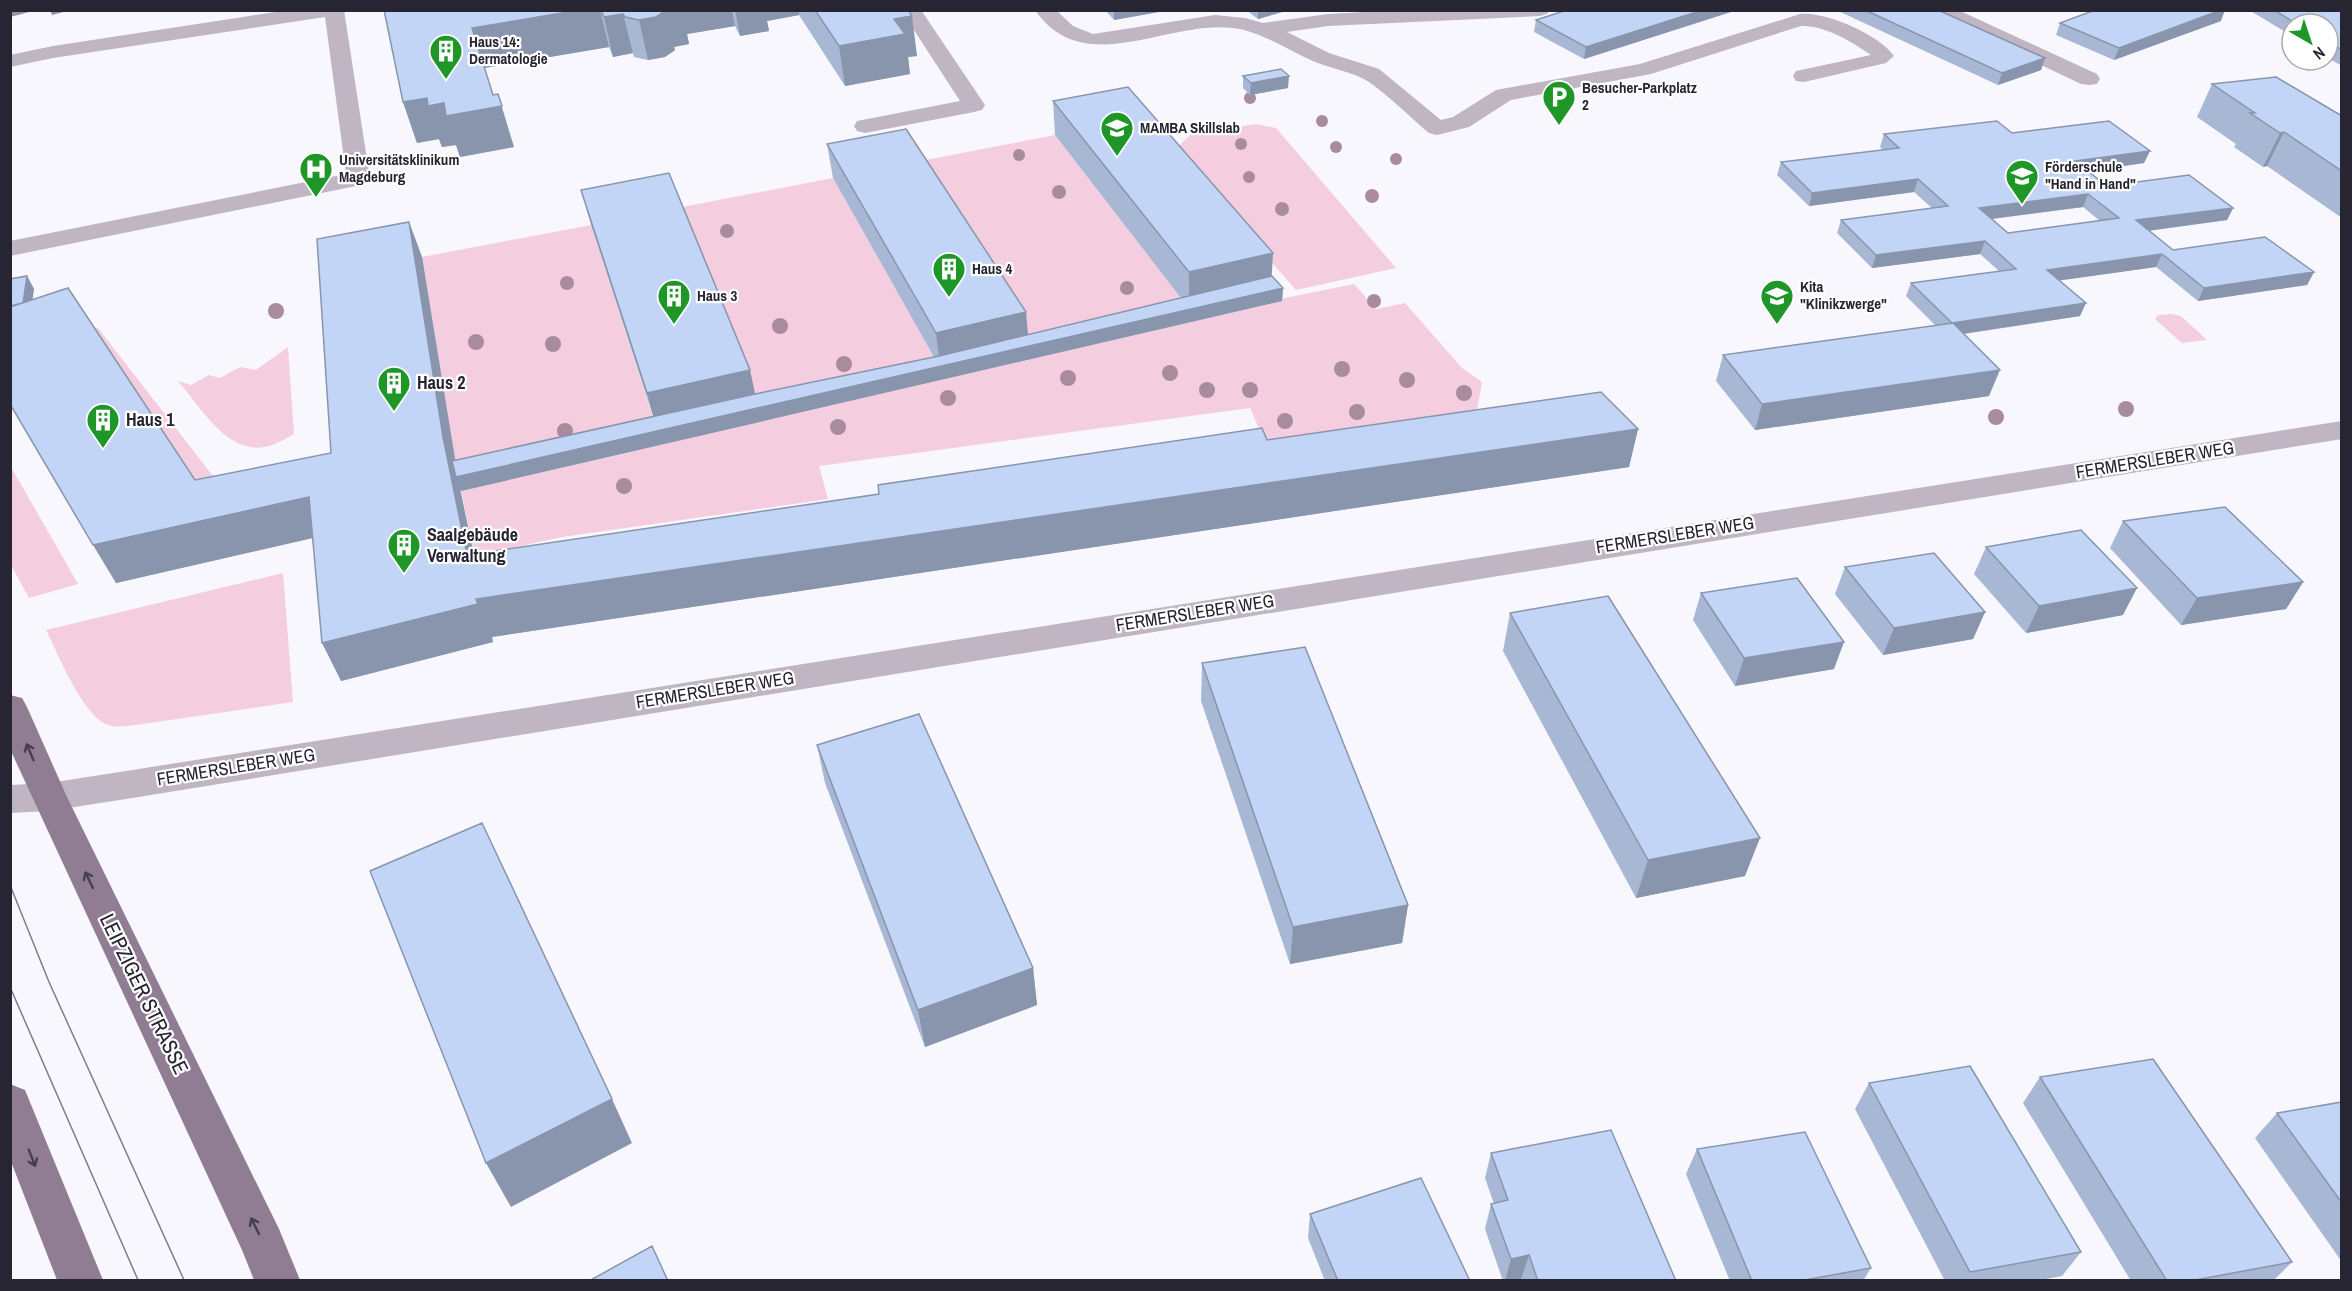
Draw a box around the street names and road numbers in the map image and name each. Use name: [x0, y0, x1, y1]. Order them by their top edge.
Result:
street label: FERMERSLEBER WEG: [2074, 435, 2236, 484]
street label: FERMERSLEBER WEG: [1594, 510, 1756, 559]
street label: FERMERSLEBER WEG: [1114, 588, 1276, 637]
street label: FERMERSLEBER WEG: [634, 665, 796, 714]
street label: FERMERSLEBER WEG: [155, 742, 317, 791]
street label: LEIPZIGER STRASSE: [93, 909, 196, 1079]

